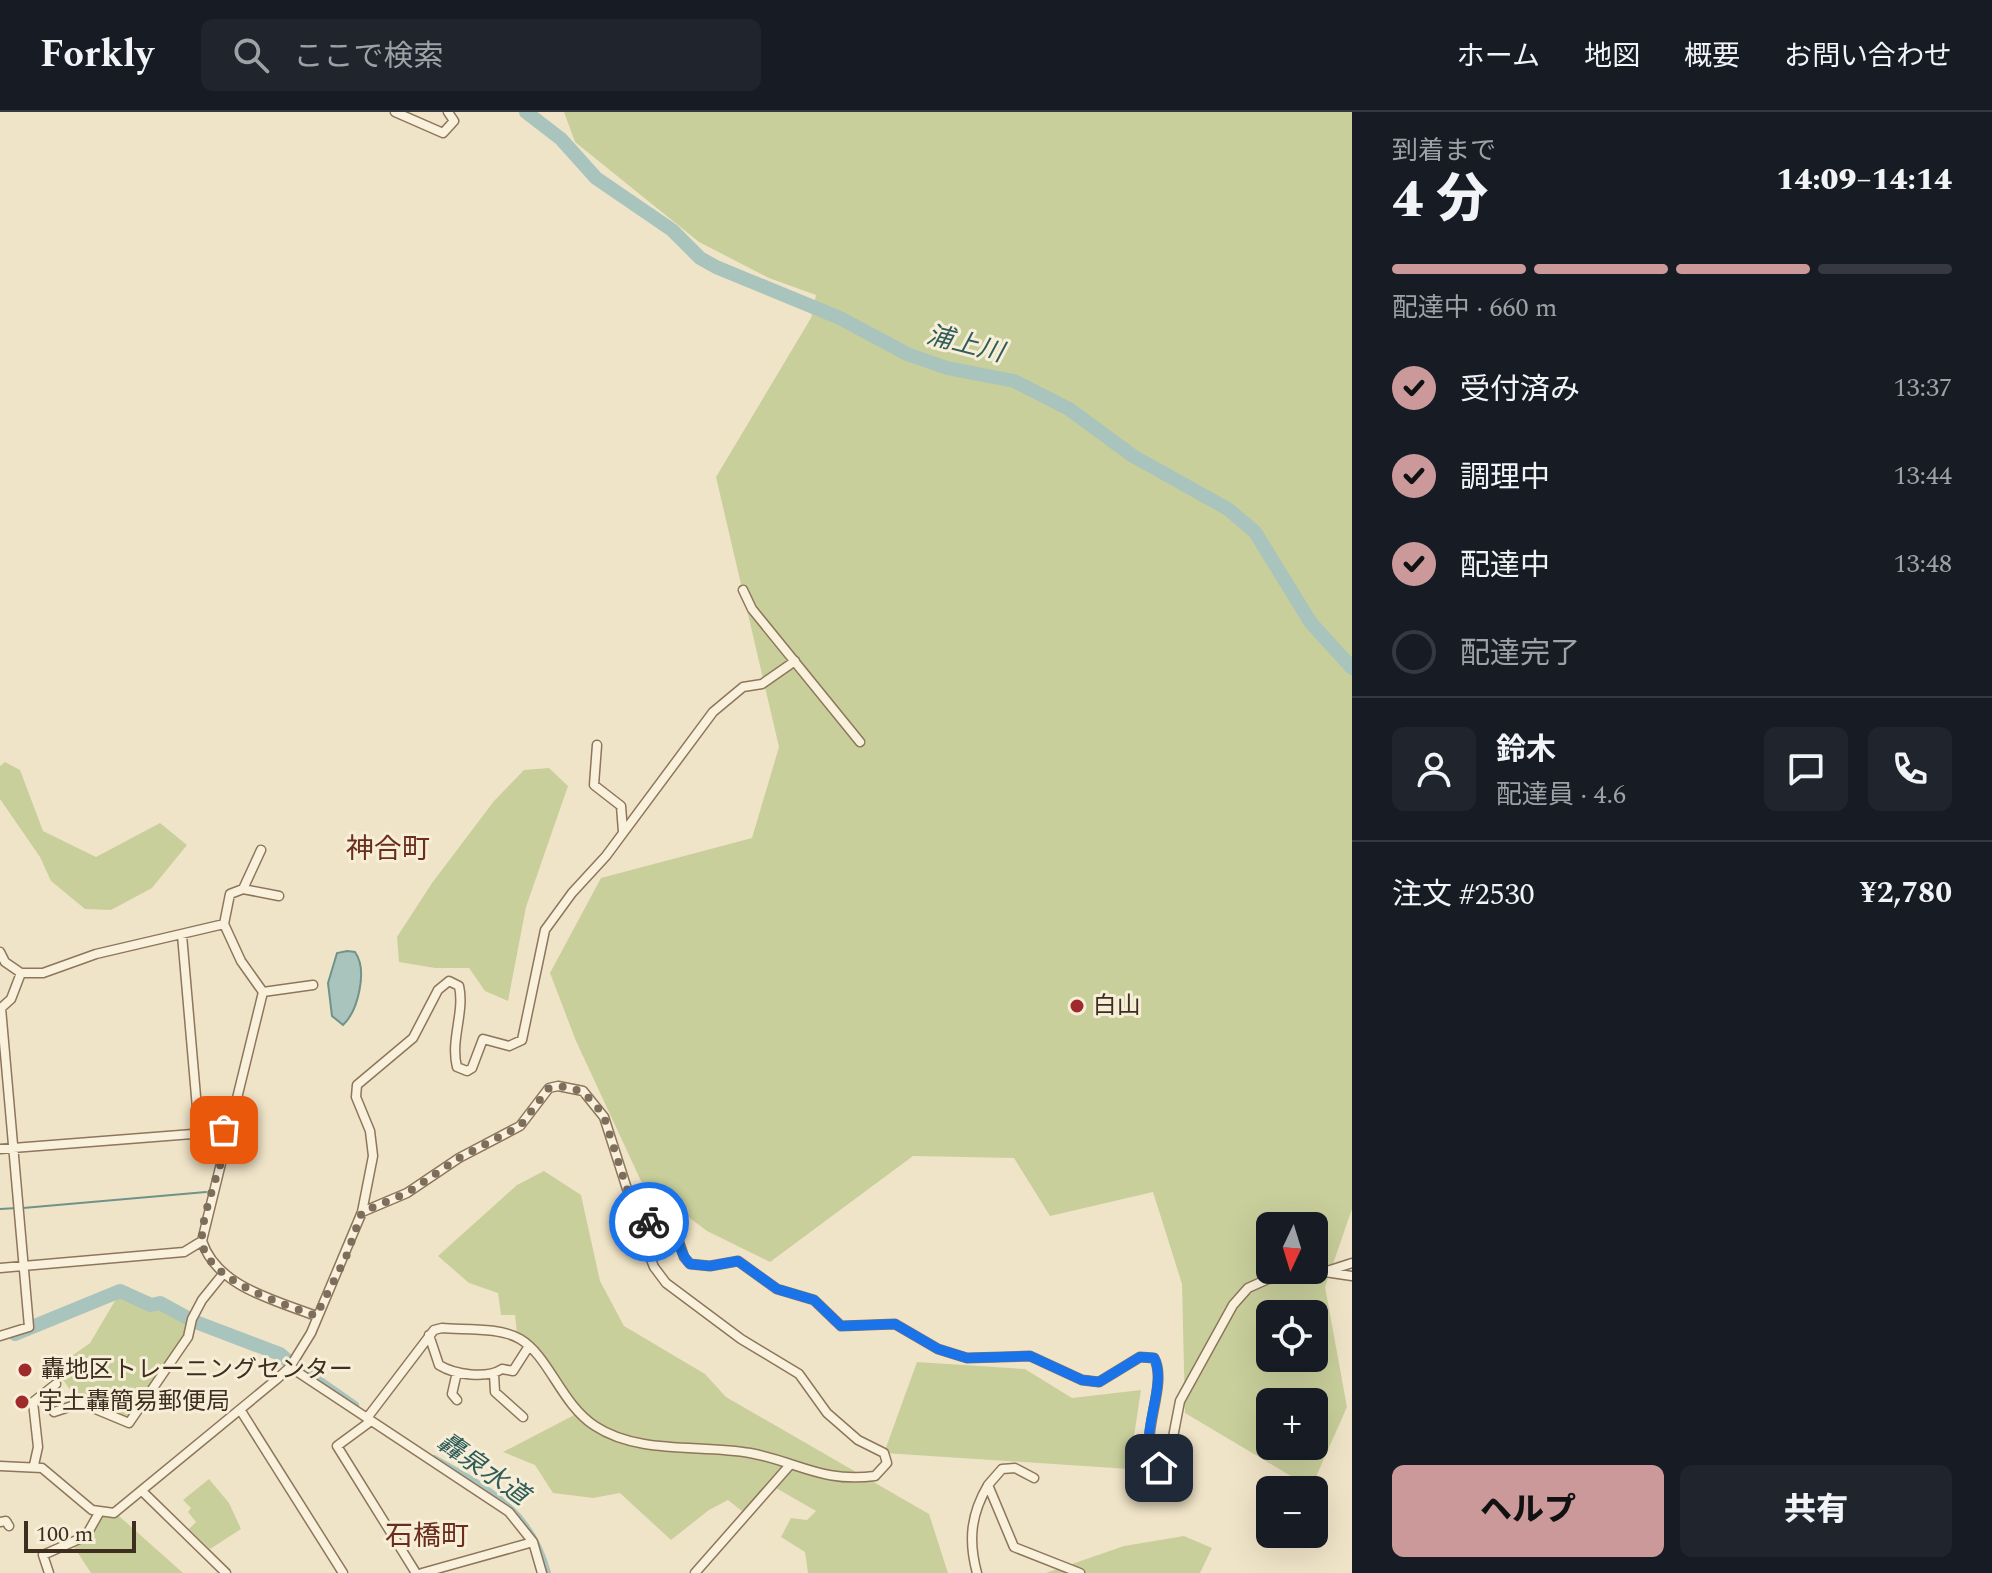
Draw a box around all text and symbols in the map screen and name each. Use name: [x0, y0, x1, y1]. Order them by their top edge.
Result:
search box: [201, 19, 761, 91]
text: Forkly: [40, 26, 153, 84]
icon: search: [229, 33, 273, 77]
text: ここで検索: [293, 34, 443, 80]
text: ホーム: [1457, 35, 1540, 78]
text: 地図: [1584, 35, 1640, 78]
text: 概要: [1684, 35, 1740, 78]
text: お問い合わせ: [1784, 35, 1952, 78]
text: 到着まで: [1392, 131, 1496, 171]
text: 14:09–14:14: [1776, 157, 1952, 203]
text: 4 分: [1392, 161, 1488, 240]
text: 配達中 · 660 m: [1392, 288, 1557, 328]
water label: 浦上川: [922, 315, 1011, 374]
icon: check: [1392, 366, 1436, 410]
text: 受付済み: [1460, 367, 1580, 413]
text: 13:37: [1893, 368, 1952, 408]
icon: check: [1392, 454, 1436, 498]
text: 調理中: [1460, 455, 1550, 501]
text: 13:44: [1893, 456, 1952, 496]
icon: check: [1392, 542, 1436, 586]
text: 配達中: [1460, 543, 1550, 589]
text: 13:48: [1893, 544, 1952, 584]
text: 配達完了: [1460, 631, 1580, 677]
button: person: [1392, 727, 1476, 811]
text: 鈴木: [1496, 727, 1556, 773]
button: chat: [1764, 727, 1848, 811]
button: phone: [1868, 727, 1952, 811]
text: 配達員 · 4.6: [1496, 775, 1626, 815]
district label: 神合町: [346, 828, 430, 871]
text: ¥2,780: [1860, 870, 1952, 916]
text: 注文 #2530: [1392, 872, 1535, 918]
place label: 白山: [1093, 988, 1141, 1024]
marker: 白山: [1068, 997, 1086, 1015]
pin: [190, 1096, 258, 1164]
icon: bag: [202, 1108, 246, 1152]
courier: [609, 1182, 689, 1262]
icon: bike: [627, 1200, 671, 1244]
north arrow: [1256, 1212, 1328, 1284]
map controls: [1256, 1212, 1328, 1548]
button: locate: [1256, 1300, 1328, 1372]
place label: 轟地区トレーニングセンター: [41, 1352, 353, 1388]
marker: 轟地区トレーニングセンター: [16, 1361, 34, 1379]
place label: 宇土轟簡易郵便局: [38, 1384, 230, 1420]
button: +: [1256, 1388, 1328, 1460]
marker: 宇土轟簡易郵便局: [13, 1393, 31, 1411]
water label: 轟泉水道: [429, 1423, 540, 1517]
pin: [1125, 1434, 1193, 1502]
icon: home: [1137, 1446, 1181, 1490]
button: ヘルプ: [1392, 1465, 1664, 1557]
button: 共有: [1680, 1465, 1952, 1557]
button: −: [1256, 1476, 1328, 1548]
district label: 石橋町: [385, 1515, 469, 1558]
scale bar: [24, 1517, 136, 1553]
text: 100 m: [36, 1518, 93, 1551]

